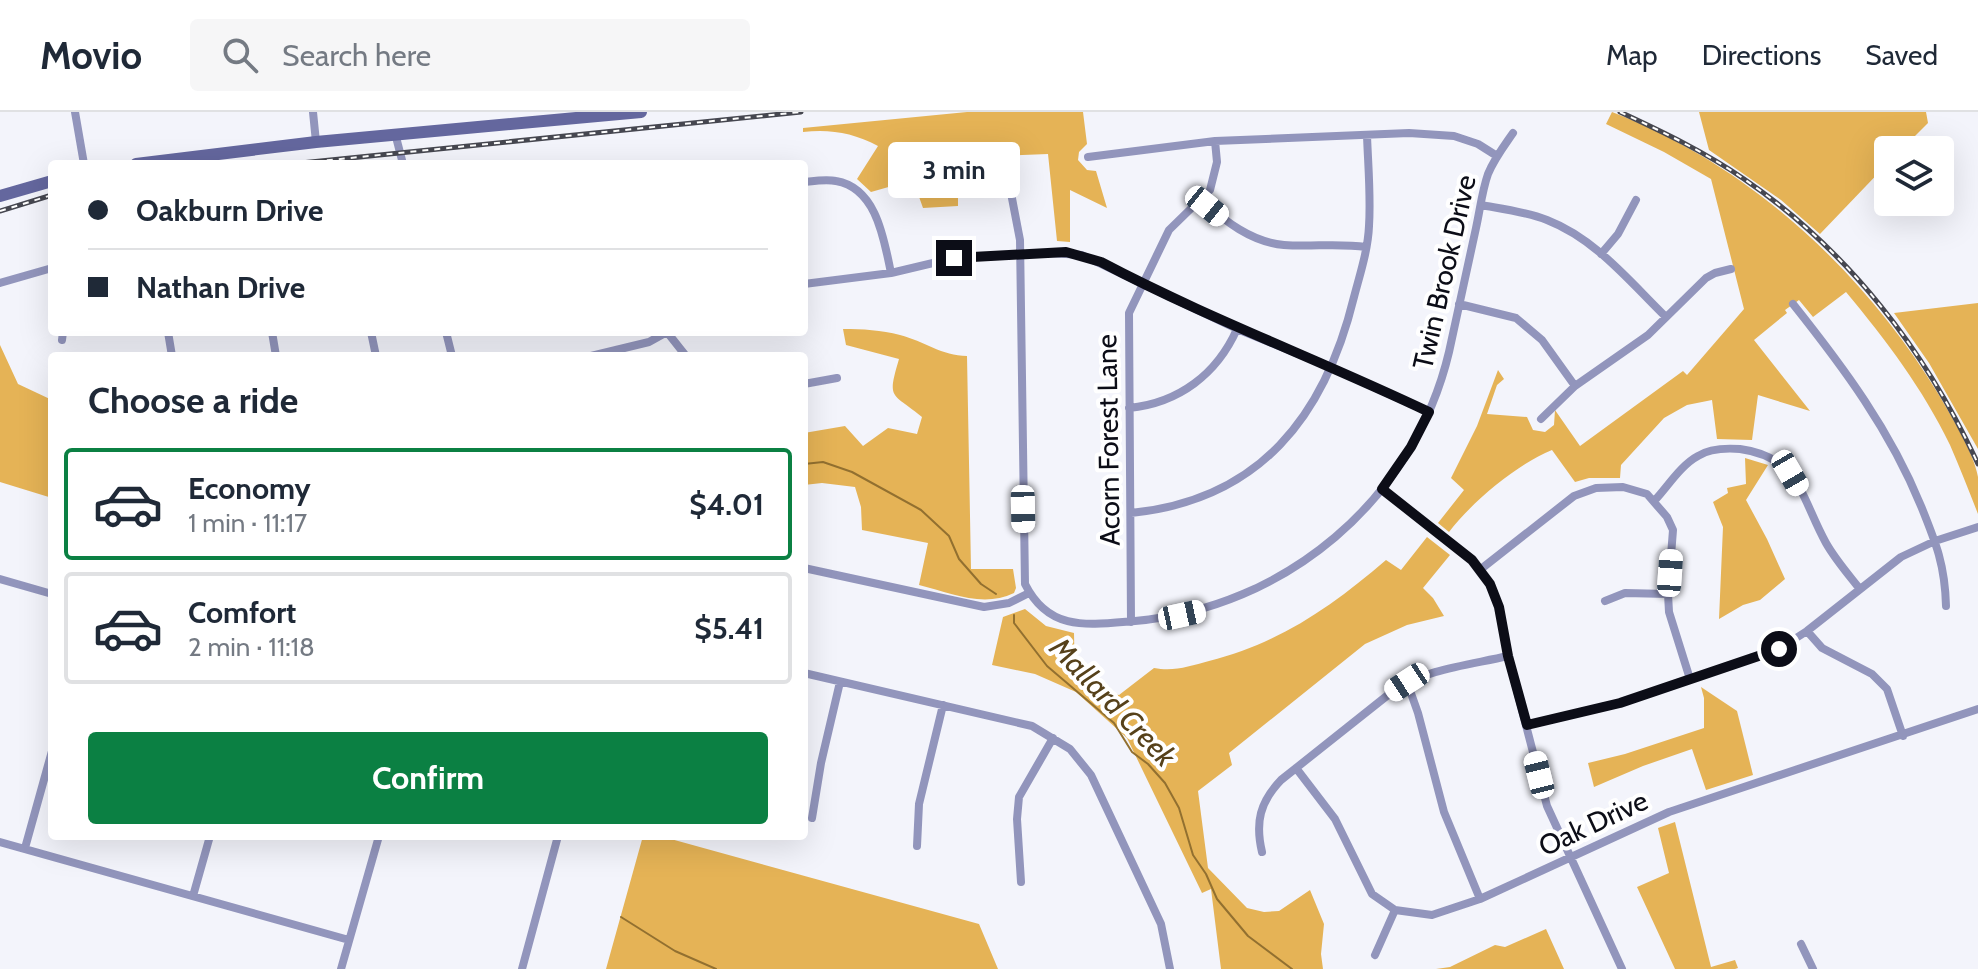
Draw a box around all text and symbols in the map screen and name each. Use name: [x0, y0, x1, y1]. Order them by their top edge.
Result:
search box: [190, 19, 750, 91]
text: Movio: [40, 32, 142, 79]
icon: search: [218, 33, 262, 77]
text: Search here: [282, 37, 431, 74]
text: Map: [1606, 38, 1658, 72]
text: Directions: [1702, 38, 1821, 72]
text: Saved: [1865, 38, 1938, 72]
map controls: [1874, 136, 1954, 216]
button: layers: [1874, 136, 1954, 216]
callout: 3 min: [888, 142, 1020, 198]
text: 3 min: [922, 154, 986, 186]
street label: Twin Brook Drive: [1405, 171, 1483, 373]
car: [1181, 182, 1233, 230]
text: Oakburn Drive: [136, 192, 323, 229]
route end: [936, 240, 972, 276]
text: Nathan Drive: [136, 269, 305, 306]
street label: Acorn Forest Lane: [1089, 334, 1127, 546]
text: Choose a ride: [88, 378, 298, 422]
car: [1768, 446, 1812, 500]
icon: car: [92, 468, 164, 540]
text: Economy: [188, 470, 311, 507]
car: [1011, 485, 1035, 533]
text: $4.01: [689, 486, 764, 523]
text: 1 min · 11:17: [188, 507, 307, 539]
car: [1656, 548, 1684, 598]
icon: car: [92, 592, 164, 664]
text: Comfort: [188, 594, 296, 631]
car: [1156, 598, 1208, 632]
text: $5.41: [694, 610, 764, 647]
water label: Mallard Creek: [1041, 629, 1185, 775]
text: 2 min · 11:18: [188, 631, 315, 663]
route start: [1761, 631, 1797, 667]
car: [1380, 659, 1434, 705]
button: Confirm: [88, 732, 768, 824]
car: [1522, 749, 1556, 801]
street label: Oak Drive: [1533, 783, 1653, 863]

